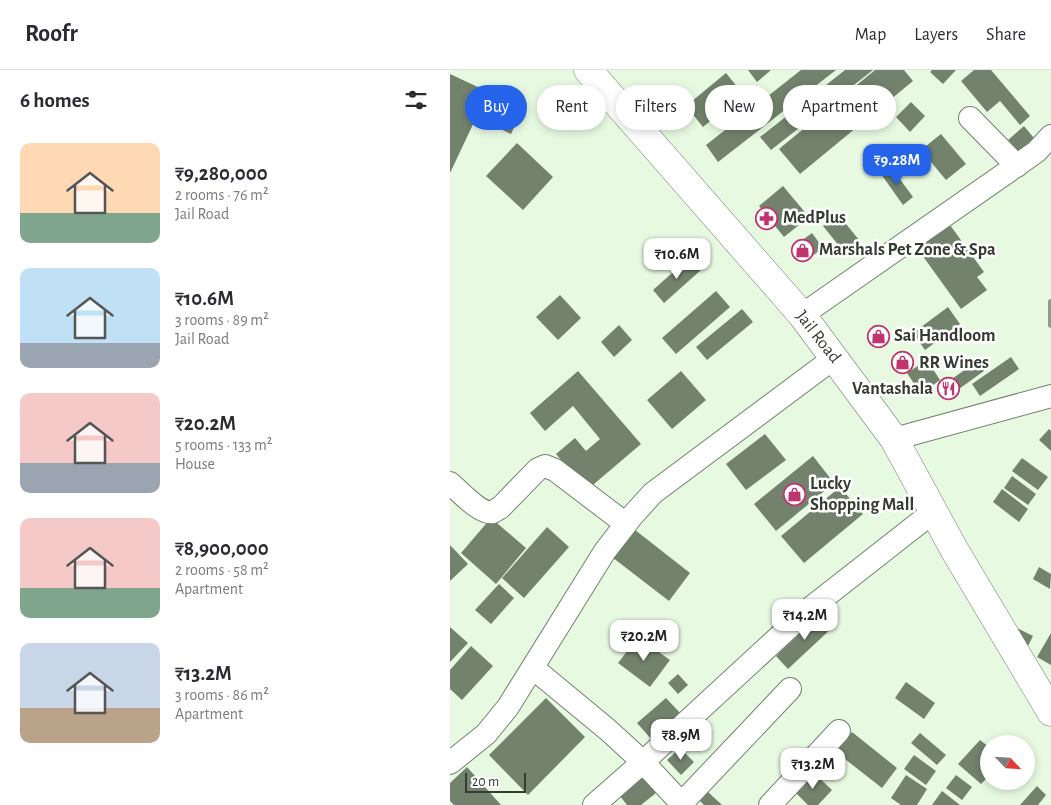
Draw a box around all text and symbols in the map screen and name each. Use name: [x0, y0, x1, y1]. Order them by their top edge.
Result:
text: Roofr: [25, 22, 78, 46]
text: Map: [855, 26, 886, 44]
text: Layers: [914, 26, 958, 44]
text: Share: [986, 26, 1026, 44]
chip: Buy: [465, 85, 527, 130]
chip: Rent: [537, 85, 606, 130]
chip: Filters: [616, 85, 695, 130]
chip: New: [705, 85, 773, 130]
chip: Apartment: [783, 85, 896, 130]
icon: filters: [402, 86, 430, 114]
text: 6 homes: [20, 90, 90, 111]
pin: ₹9.28M: [856, 144, 938, 186]
text: ₹9.28M: [874, 152, 920, 168]
icon: home: [60, 163, 120, 223]
text: ₹9,280,000: [175, 163, 268, 184]
text: 2 rooms · 76 m²: [175, 187, 269, 203]
text: Jail Road: [175, 206, 229, 222]
pharmacy icon: MedPlus: [755, 206, 779, 230]
place label: MedPlus: [783, 209, 846, 227]
pin: ₹10.6M: [636, 238, 718, 280]
shop icon: Marshals Pet Zone & Spa: [791, 238, 815, 262]
place label: Marshals Pet Zone & Spa: [819, 241, 996, 259]
text: ₹10.6M: [655, 246, 699, 262]
icon: home: [60, 288, 120, 348]
text: ₹10.6M: [175, 288, 234, 309]
street label: Jail Road: [792, 307, 844, 367]
text: 3 rooms · 89 m²: [175, 312, 269, 328]
shop icon: Sai Handloom: [866, 324, 890, 348]
place label: Sai Handloom: [894, 327, 995, 345]
text: Jail Road: [175, 331, 229, 347]
shop icon: RR Wines: [891, 351, 915, 375]
place label: RR Wines: [919, 354, 989, 372]
restaurant icon: Vantashala: [937, 377, 961, 401]
place label: Vantashala: [852, 380, 933, 398]
icon: home: [60, 413, 120, 473]
text: ₹20.2M: [175, 413, 236, 434]
text: 5 rooms · 133 m²: [175, 437, 272, 453]
text: House: [175, 456, 215, 472]
place label: Lucky Shopping Mall: [810, 475, 914, 514]
shop icon: Lucky Shopping Mall: [782, 482, 806, 506]
icon: home: [60, 538, 120, 598]
text: ₹8,900,000: [175, 538, 269, 559]
text: 2 rooms · 58 m²: [175, 562, 269, 578]
text: Apartment: [175, 581, 243, 597]
pin: ₹14.2M: [764, 598, 846, 641]
text: ₹14.2M: [783, 607, 827, 623]
pin: ₹20.2M: [603, 620, 685, 662]
text: ₹20.2M: [621, 628, 667, 644]
icon: home: [60, 663, 120, 723]
text: ₹13.2M: [175, 663, 232, 684]
text: 3 rooms · 86 m²: [175, 687, 269, 703]
text: Apartment: [175, 706, 243, 722]
pin: ₹8.9M: [646, 718, 716, 761]
text: ₹8.9M: [662, 727, 700, 743]
north arrow: [980, 735, 1035, 790]
map controls: [980, 735, 1035, 790]
pin: ₹13.2M: [772, 748, 854, 790]
text: ₹13.2M: [791, 756, 835, 772]
scale bar: [465, 770, 526, 793]
text: 20 m: [472, 775, 499, 789]

